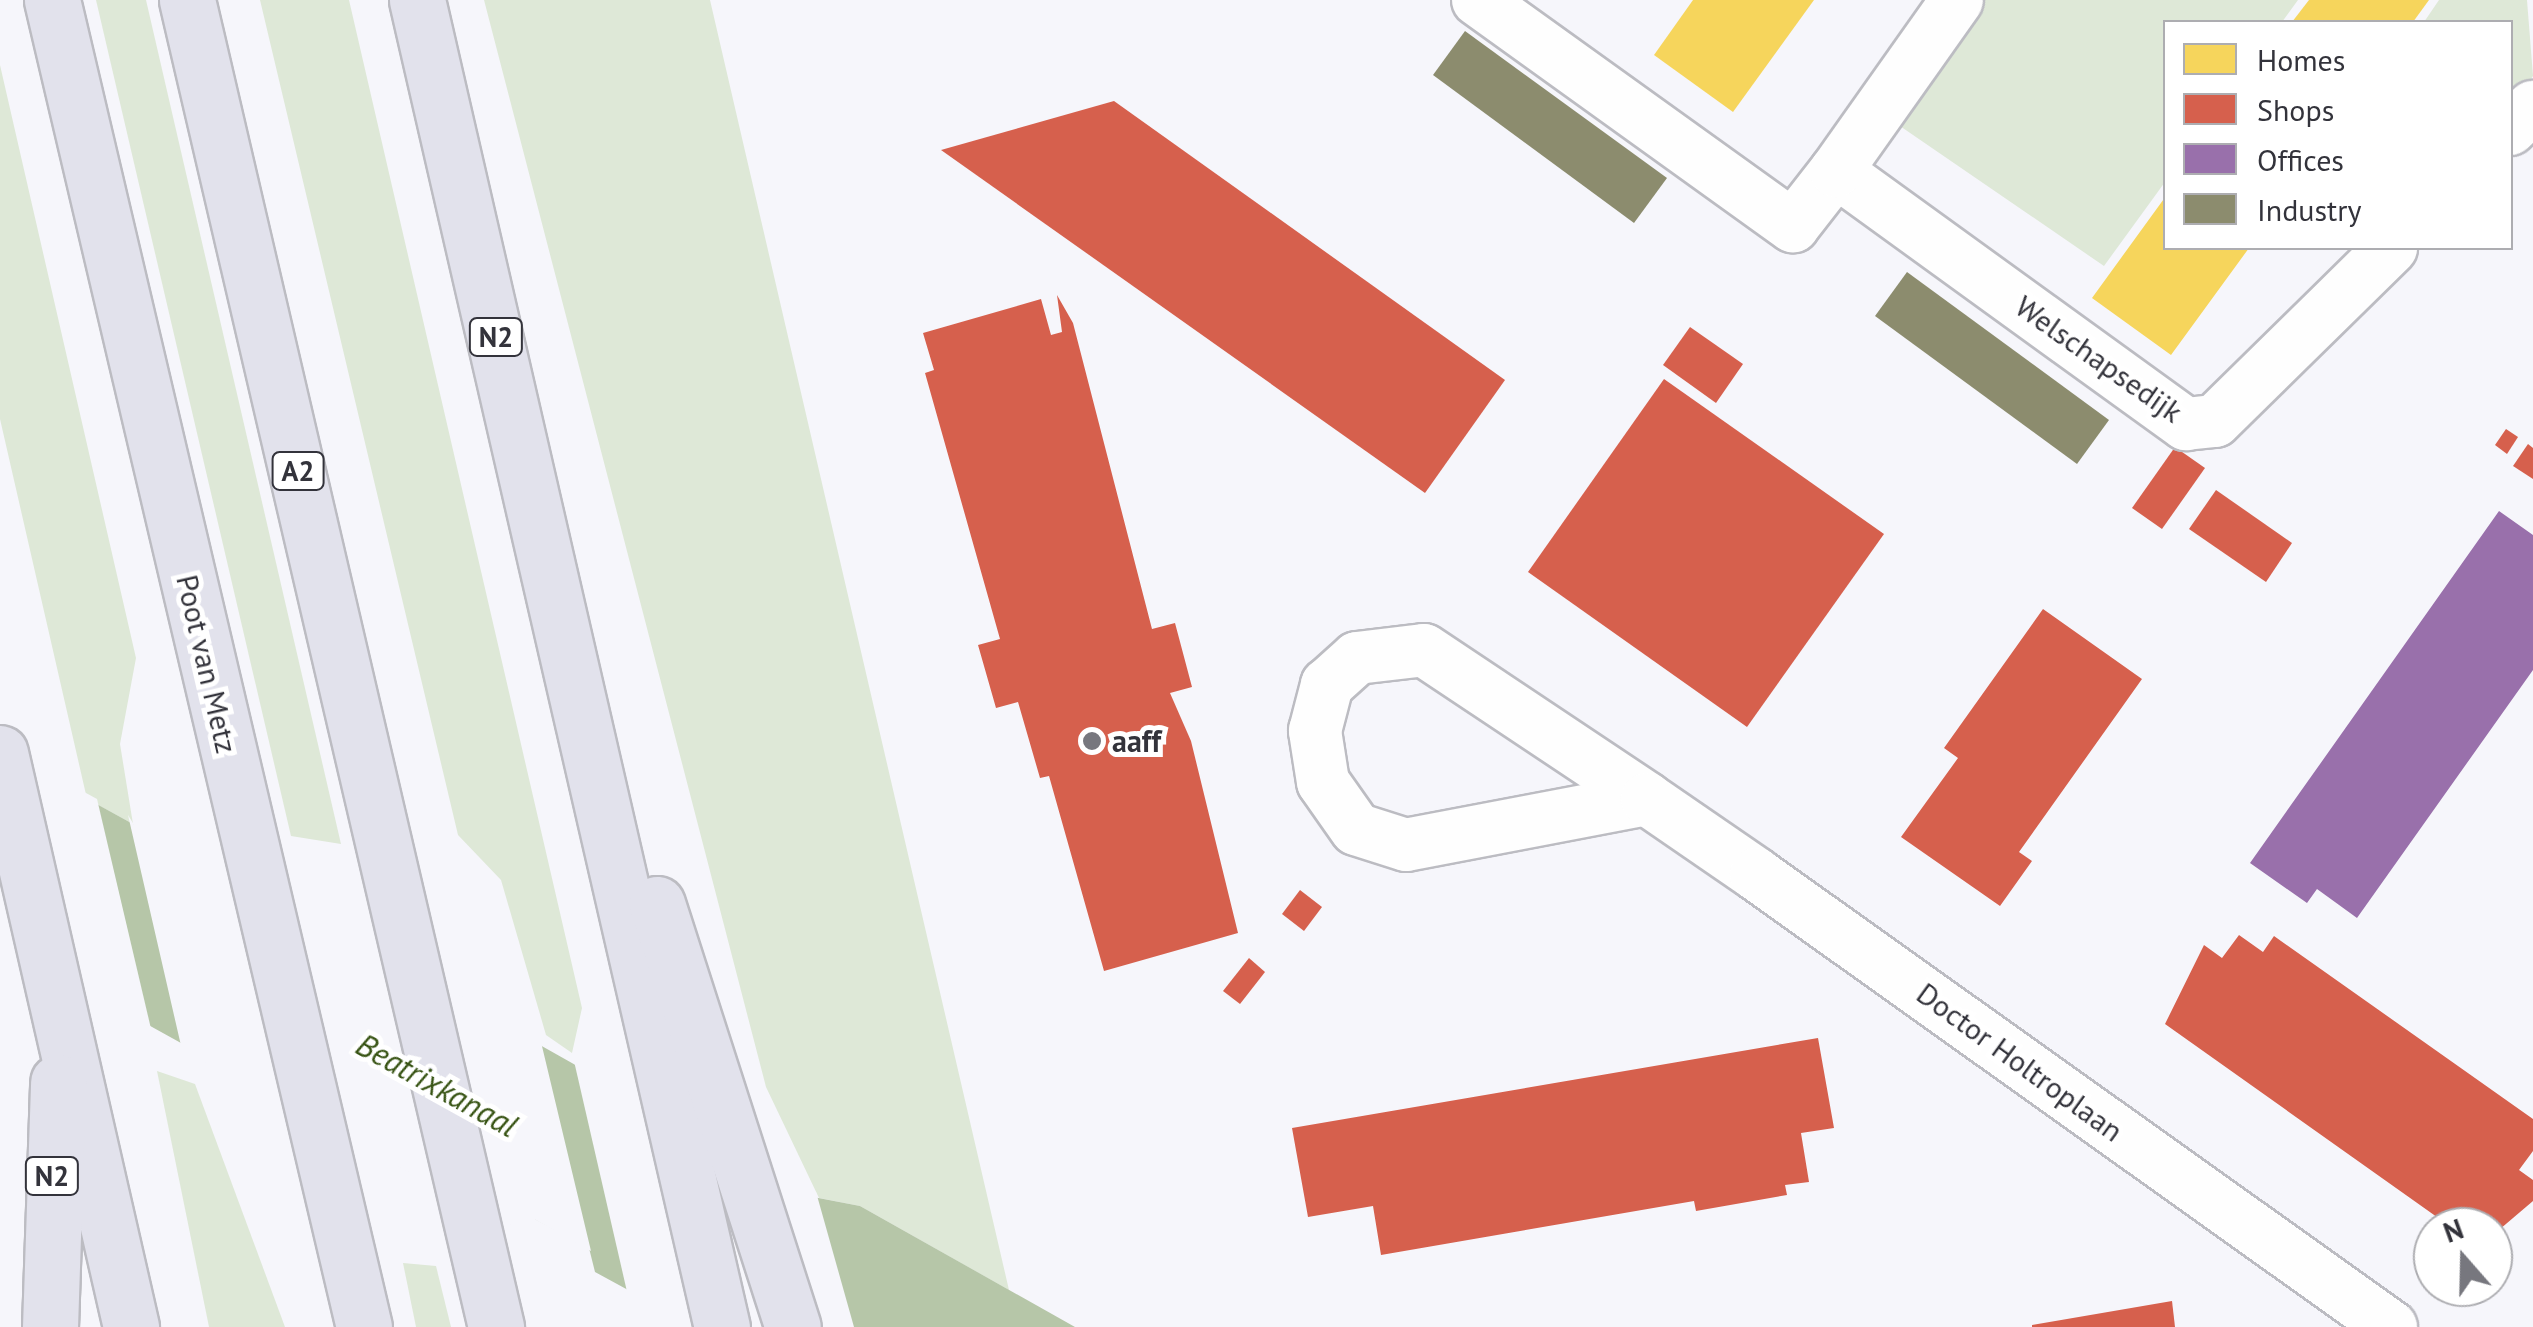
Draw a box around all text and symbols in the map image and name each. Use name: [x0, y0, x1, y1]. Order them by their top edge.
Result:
legend: [2163, 20, 2513, 250]
text: Homes: [2257, 40, 2345, 79]
text: Shops: [2257, 90, 2334, 129]
text: Offices: [2257, 140, 2344, 179]
text: Industry: [2257, 190, 2361, 229]
street label: Welschapsedijk: [2009, 288, 2189, 430]
road number: N2: [468, 314, 524, 360]
road number: A2: [270, 448, 326, 494]
street label: Poot van Metz: [169, 571, 245, 757]
place label: aaff: [1112, 723, 1161, 759]
marker: aaff: [1081, 730, 1103, 752]
street label: Doctor Holtroplaan: [1910, 975, 2130, 1149]
water label: Beatrixkanaal: [350, 1025, 524, 1145]
road number: N2: [24, 1153, 80, 1199]
north arrow: [2413, 1207, 2513, 1307]
text: N: [2438, 1210, 2468, 1251]

